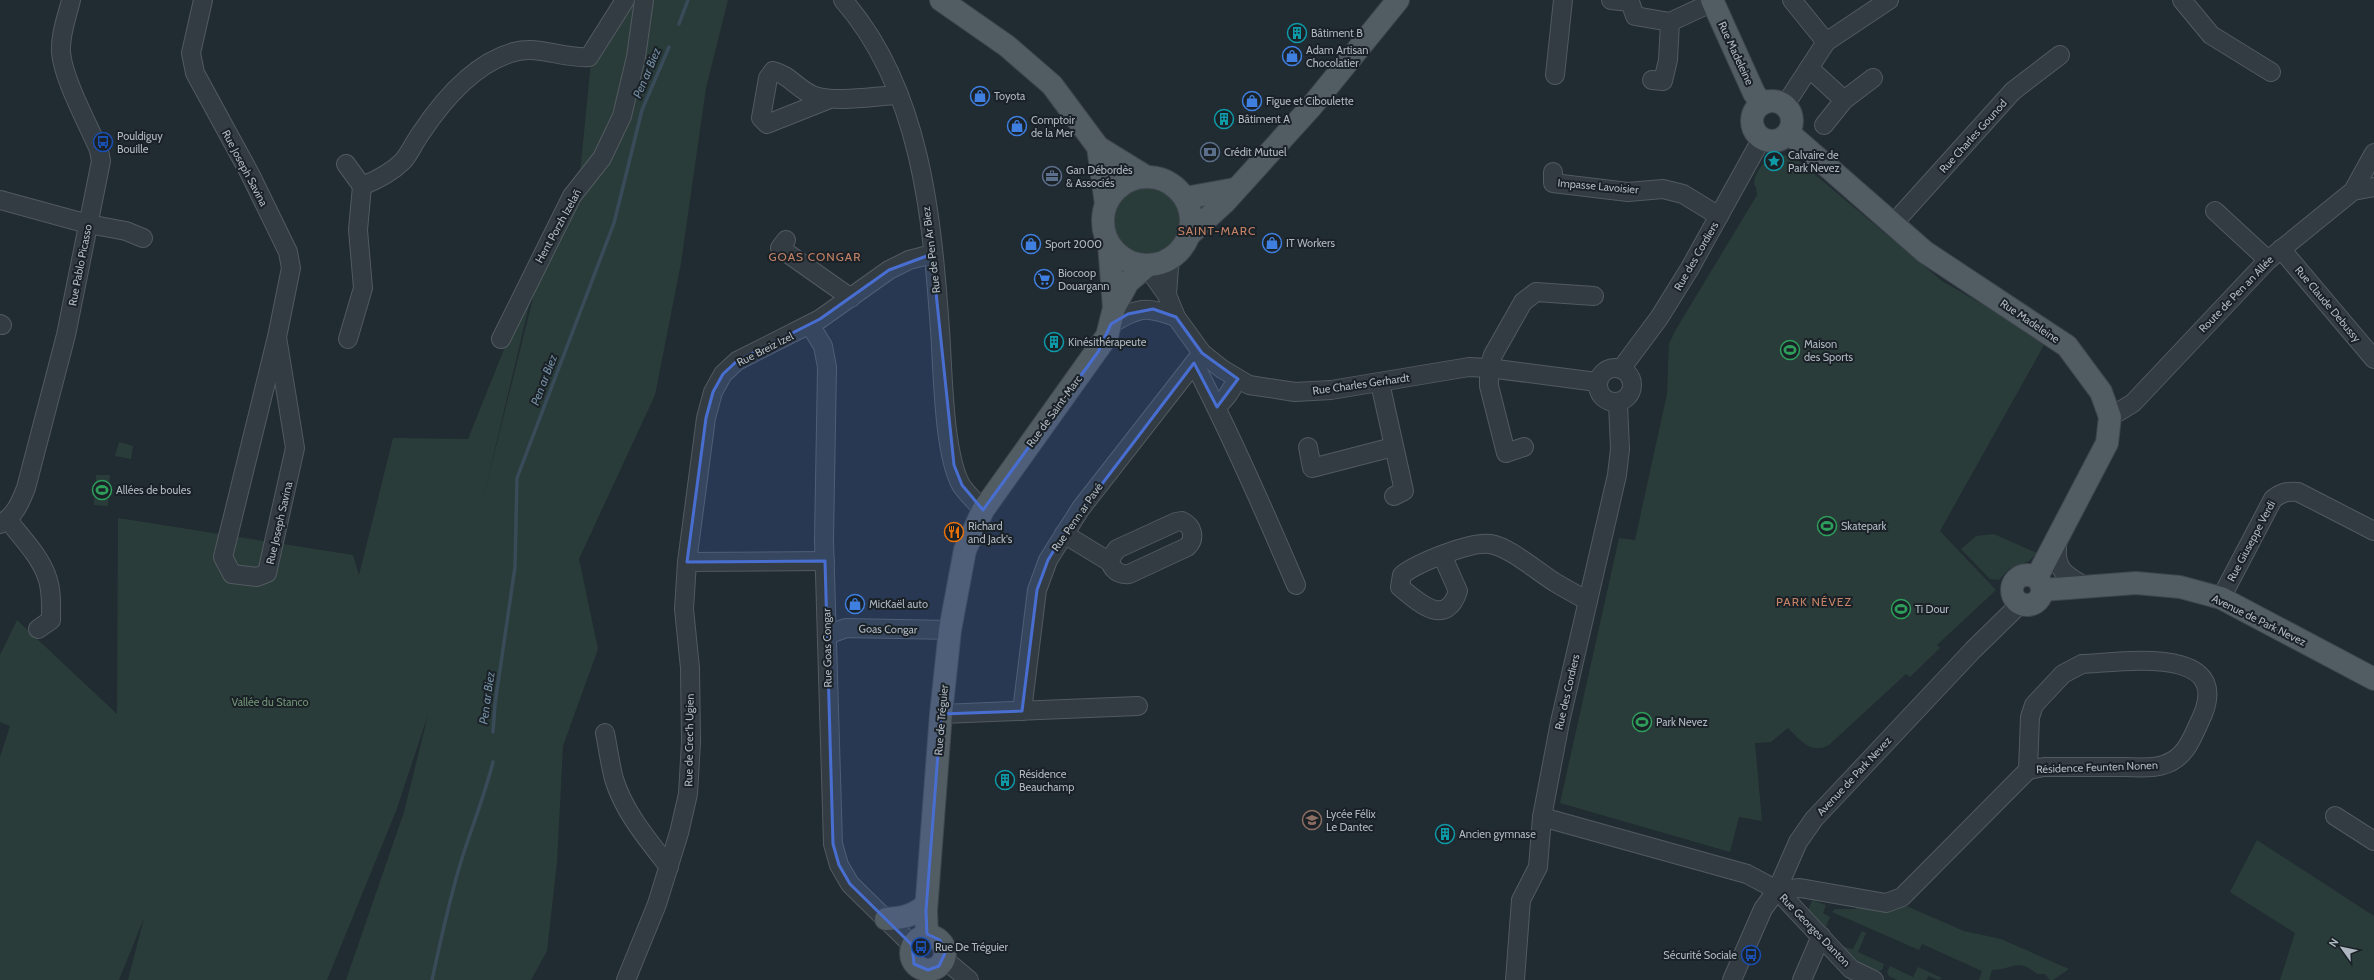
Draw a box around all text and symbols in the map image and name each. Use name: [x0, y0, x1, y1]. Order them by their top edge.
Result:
street label: Rue Madeleine: [1715, 19, 1757, 87]
building icon: Bâtiment B: [1286, 22, 1308, 44]
place label: Bâtiment B: [1311, 26, 1363, 40]
place label: Adam Artisan Chocolatier: [1306, 43, 1368, 70]
water label: Pen ar Biez: [629, 45, 664, 100]
shop icon: Adam Artisan Chocolatier: [1281, 45, 1303, 67]
shop icon: Toyota: [969, 85, 991, 107]
place label: Toyota: [994, 89, 1026, 103]
shop icon: Figue et Ciboulette: [1241, 90, 1263, 112]
place label: Figue et Ciboulette: [1266, 94, 1354, 108]
street label: Rue Charles Gounod: [1936, 96, 2010, 176]
building icon: Bâtiment A: [1213, 108, 1235, 130]
place label: Bâtiment A: [1238, 112, 1290, 126]
place label: Comptoir de la Mer: [1031, 113, 1075, 140]
shop icon: Comptoir de la Mer: [1006, 115, 1028, 137]
street label: Rue Joseph Savina: [219, 127, 271, 209]
place label: Pouldiguy Bouille: [117, 129, 163, 156]
bus stop icon: Pouldiguy Bouille: [92, 131, 114, 153]
bank icon: Crédit Mutuel: [1199, 141, 1221, 163]
place label: Crédit Mutuel: [1224, 145, 1287, 159]
place label: Calvaire de Park Nevez: [1788, 148, 1840, 175]
place icon: Calvaire de Park Nevez: [1763, 150, 1785, 172]
place label: Gan Débordès & Associés: [1066, 163, 1133, 190]
office icon: Gan Débordès & Associés: [1041, 165, 1063, 187]
street label: Impasse Lavoisier: [1557, 175, 1640, 197]
street label: Hent Porzh Izelañ: [532, 187, 584, 265]
street label: Rue de Pen Ar Biez: [919, 206, 943, 294]
street label: Rue des Cordiers: [1671, 219, 1722, 293]
street label: Rue Pablo Picasso: [65, 223, 95, 307]
district label: SAINT-MARC: [1178, 223, 1256, 238]
shop icon: IT Workers: [1261, 232, 1283, 254]
shop icon: Sport 2000: [1020, 233, 1042, 255]
place label: IT Workers: [1286, 236, 1335, 250]
place label: Sport 2000: [1045, 237, 1102, 251]
district label: GOAS CONGAR: [769, 249, 861, 264]
street label: Route de Pen an Allée: [2196, 252, 2277, 335]
street label: Rue Claude Debussy: [2292, 263, 2364, 345]
place label: Biocoop Douargann: [1058, 266, 1110, 293]
supermarket icon: Biocoop Douargann: [1033, 268, 1055, 290]
street label: Rue Madeleine: [1998, 296, 2063, 346]
street label: Rue Breiz Izel: [734, 329, 796, 369]
building icon: Kinésithérapeute: [1043, 331, 1065, 353]
place label: Kinésithérapeute: [1068, 335, 1147, 349]
place label: Maison des Sports: [1804, 337, 1853, 364]
sports icon: Maison des Sports: [1779, 339, 1801, 361]
water label: Pen ar Biez: [527, 352, 560, 407]
street label: Rue Charles Gerhardt: [1312, 370, 1411, 398]
street label: Rue de Saint-Marc: [1023, 372, 1085, 450]
sports icon: Allées de boules: [91, 479, 113, 501]
street label: Rue Joseph Savina: [263, 480, 295, 566]
street label: Rue Penn ar Pavé: [1048, 480, 1106, 554]
place label: Allées de boules: [116, 483, 191, 497]
street label: Rue Giuseppe Verdi: [2224, 498, 2278, 584]
sports icon: Skatepark: [1816, 515, 1838, 537]
place label: Richard and Jack's: [968, 519, 1013, 546]
place label: Skatepark: [1841, 519, 1887, 533]
restaurant icon: Richard and Jack's: [943, 521, 965, 543]
street label: Avenue de Park Nevez: [2210, 591, 2308, 649]
shop icon: MicKaël auto: [844, 593, 866, 615]
district label: PARK NÉVEZ: [1776, 594, 1852, 609]
place label: MicKaël auto: [869, 597, 928, 611]
sports icon: Ti Dour: [1890, 598, 1912, 620]
place label: Ti Dour: [1915, 602, 1949, 616]
street label: Rue Goas Congar: [819, 608, 835, 688]
street label: Goas Congar: [858, 621, 918, 637]
street label: Rue des Cordiers: [1551, 652, 1583, 731]
water label: Pen ar Biez: [475, 670, 498, 725]
street label: Rue de Tréguier: [931, 683, 951, 756]
street label: Rue de Crec'h Ugien: [681, 693, 697, 787]
park label: Vallée du Stanco: [231, 695, 309, 709]
sports icon: Park Nevez: [1631, 711, 1653, 733]
place label: Park Nevez: [1656, 715, 1708, 729]
street label: Avenue de Park Nevez: [1814, 733, 1894, 819]
street label: Résidence Feunten Nonen: [2036, 758, 2158, 776]
place label: Résidence Beauchamp: [1019, 767, 1074, 794]
building icon: Résidence Beauchamp: [994, 769, 1016, 791]
place label: Lycée Félix Le Dantec: [1326, 807, 1377, 834]
school or university icon: Lycée Félix Le Dantec: [1301, 809, 1323, 831]
building icon: Ancien gymnase: [1434, 823, 1456, 845]
place label: Ancien gymnase: [1459, 827, 1536, 841]
street label: Rue Georges Danton: [1777, 891, 1853, 969]
north arrow: [2322, 928, 2362, 968]
text: N: [2326, 935, 2342, 950]
bus stop icon: Rue De Tréguier: [910, 936, 932, 958]
place label: Rue De Tréguier: [935, 940, 1008, 954]
bus stop icon: Sécurité Sociale: [1740, 944, 1762, 966]
place label: Sécurité Sociale: [1663, 948, 1737, 962]

